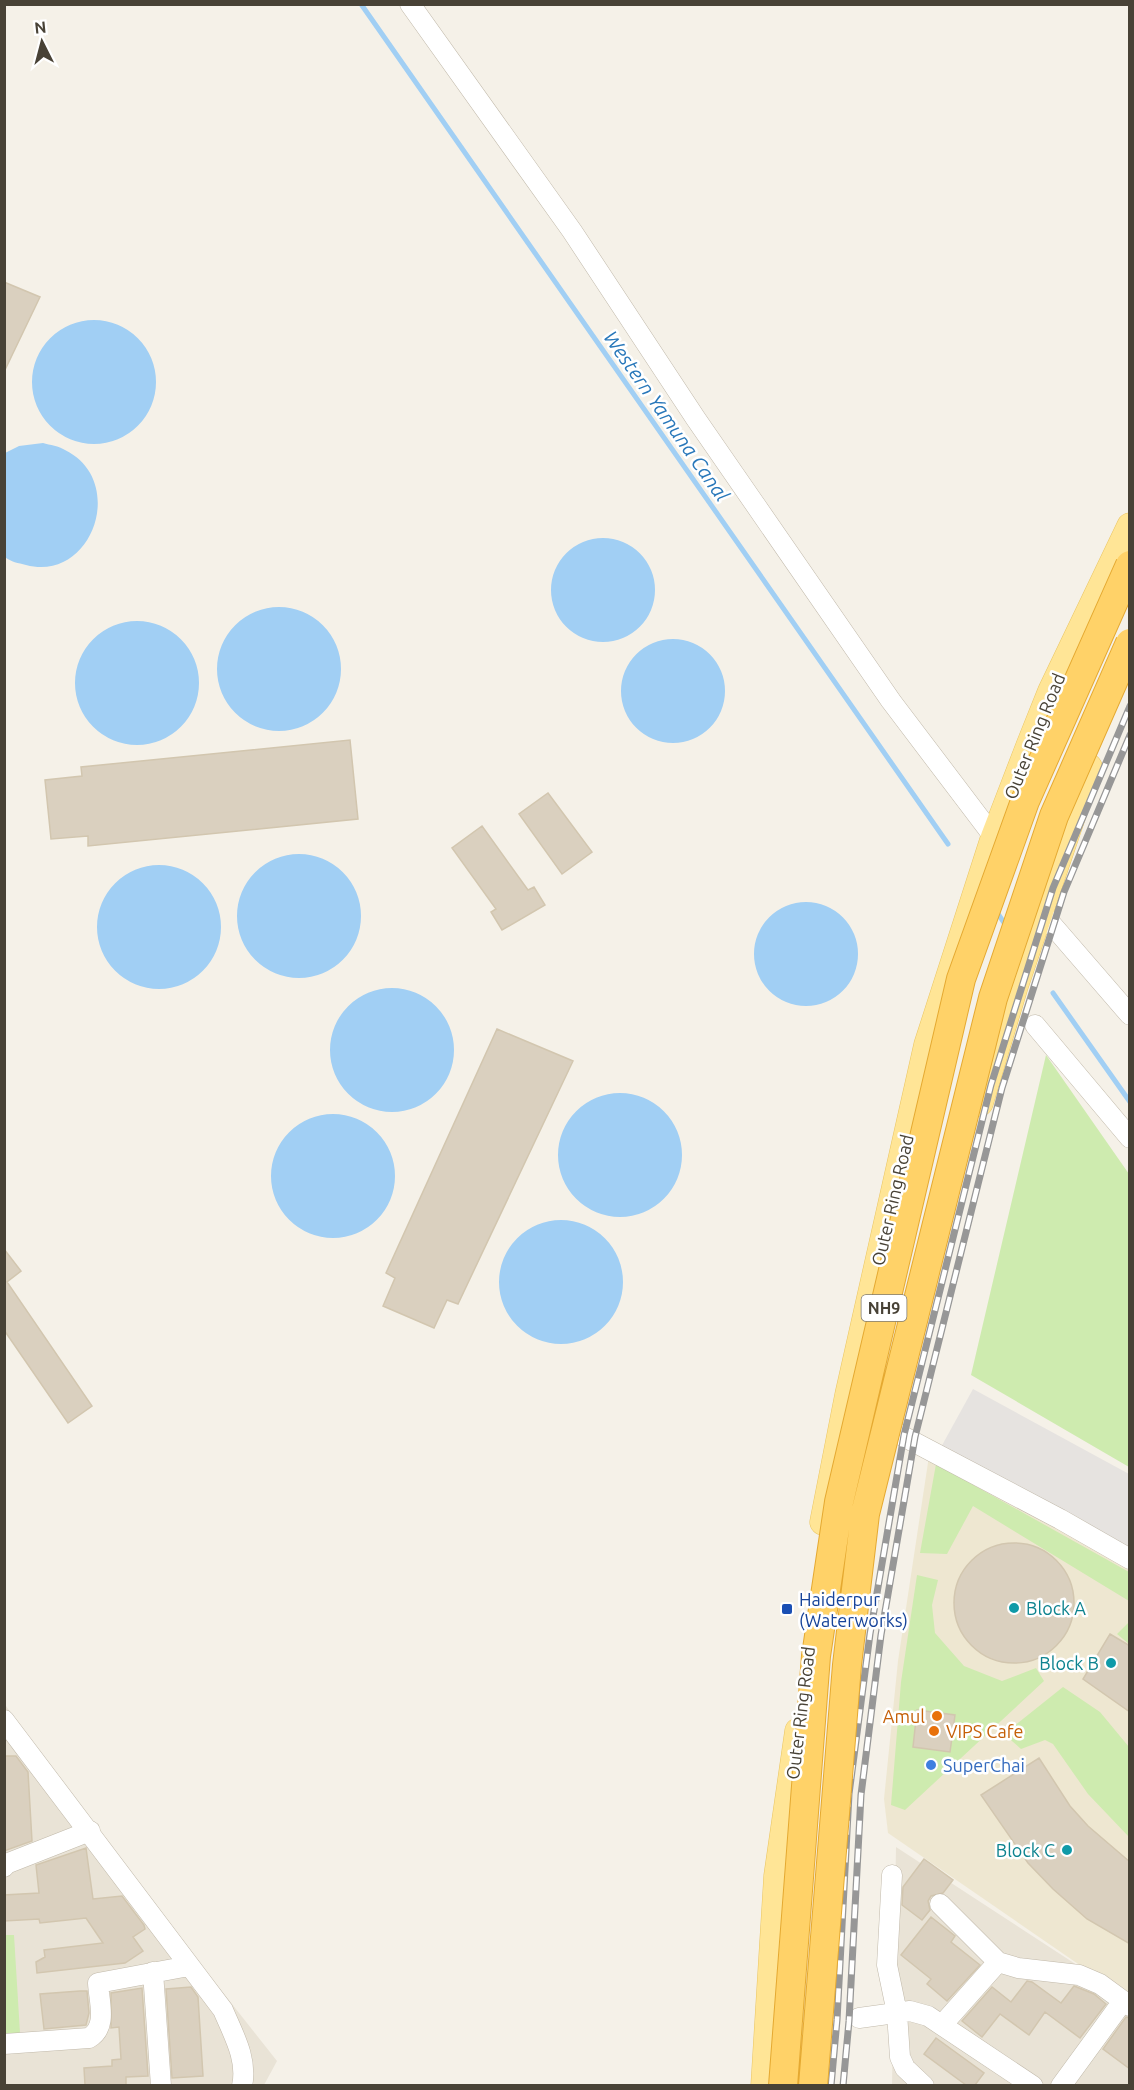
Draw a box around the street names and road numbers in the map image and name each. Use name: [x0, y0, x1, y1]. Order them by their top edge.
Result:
street label: Outer Ring Road: [1000, 670, 1068, 802]
street label: Outer Ring Road: [867, 1132, 917, 1268]
road number: NH9: [862, 1295, 906, 1321]
street label: Outer Ring Road: [782, 1645, 818, 1781]

